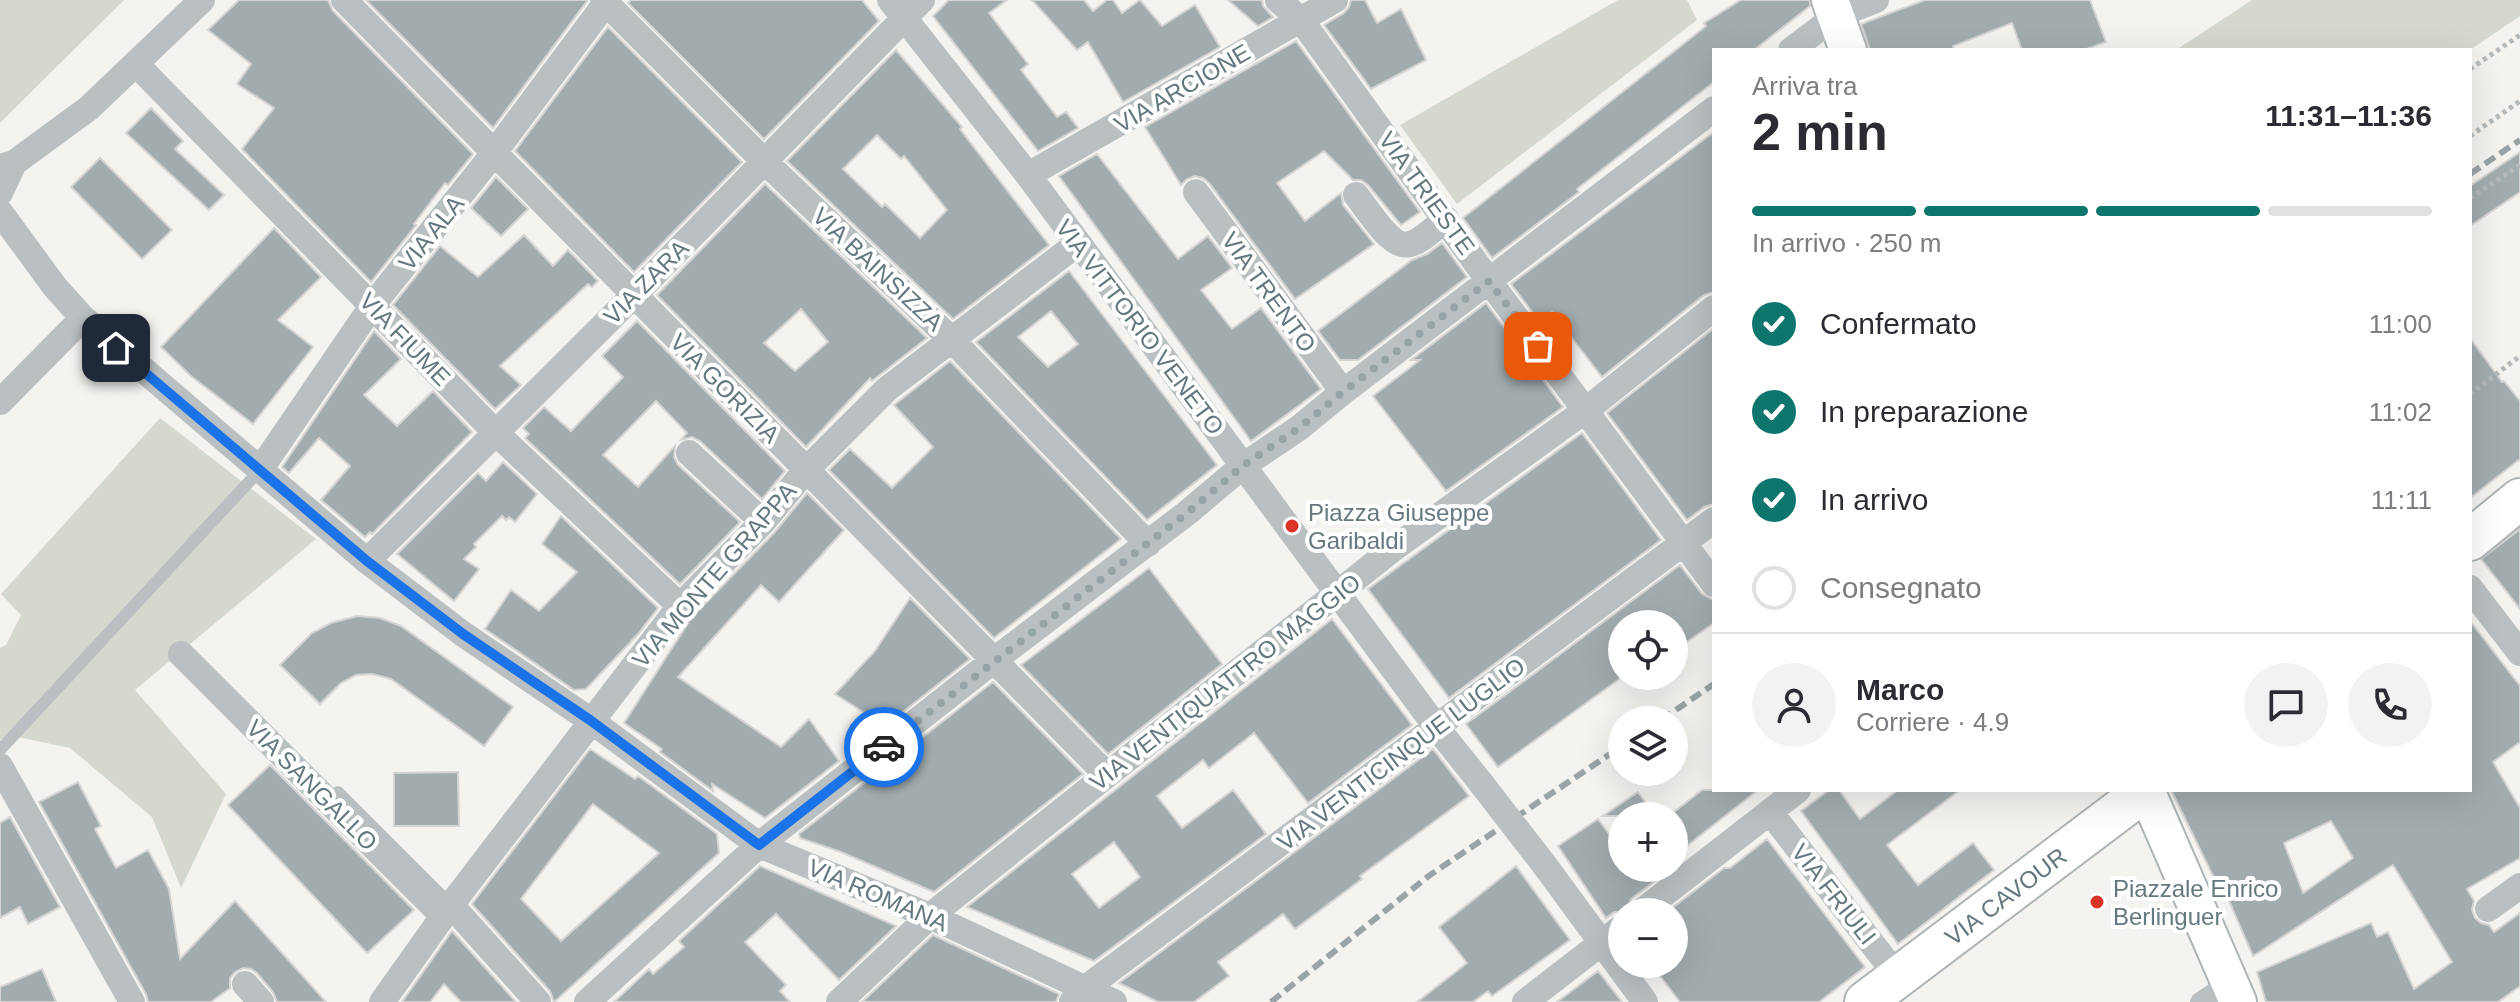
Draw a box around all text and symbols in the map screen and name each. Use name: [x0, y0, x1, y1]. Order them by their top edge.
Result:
street label: VIA ARCIONE: [1109, 38, 1255, 138]
text: Arriva tra: [1752, 71, 1857, 101]
text: 11:31–11:36: [2265, 99, 2432, 132]
text: 2 min: [1752, 103, 1888, 161]
street label: VIA TRIESTE: [1373, 126, 1481, 260]
street label: VIA ALA: [393, 190, 469, 276]
street label: VIA BAINSIZZA: [807, 202, 949, 336]
street label: VIA VITTORIO VENETO: [1050, 214, 1230, 440]
street label: VIA TRENTO: [1216, 227, 1322, 357]
text: In arrivo · 250 m: [1752, 228, 1941, 258]
street label: VIA ZARA: [598, 234, 694, 330]
street label: VIA FIUME: [354, 287, 456, 391]
icon: check: [1752, 302, 1796, 346]
text: Confermato: [1820, 307, 1977, 340]
text: 11:00: [2369, 309, 2432, 339]
pin: [1504, 312, 1572, 380]
pin: [82, 314, 150, 382]
icon: bag: [1516, 324, 1560, 368]
icon: home: [94, 326, 138, 370]
street label: VIA GORIZIA: [665, 328, 785, 448]
icon: check: [1752, 390, 1796, 434]
text: In preparazione: [1820, 395, 2028, 428]
text: 11:02: [2369, 397, 2432, 427]
street label: VIA MONTE GRAPPA: [627, 477, 801, 673]
icon: check: [1752, 478, 1796, 522]
text: In arrivo: [1820, 483, 1928, 516]
text: 11:11: [2371, 485, 2432, 515]
place label: Piazza Giuseppe Garibaldi: [1308, 499, 1489, 554]
marker: Piazza Giuseppe Garibaldi: [1283, 517, 1301, 535]
street label: VIA VENTIQUATTRO MAGGIO: [1084, 568, 1366, 796]
text: Consegnato: [1820, 571, 1982, 604]
map controls: [1608, 610, 1688, 978]
button: locate: [1608, 610, 1688, 690]
street label: VIA VENTICINQUE LUGLIO: [1272, 652, 1530, 856]
button: person: [1752, 663, 1836, 747]
button: chat: [2244, 663, 2328, 747]
button: phone: [2348, 663, 2432, 747]
text: Marco: [1856, 673, 1944, 706]
button: layers: [1608, 706, 1688, 786]
courier: [844, 707, 924, 787]
text: Corriere · 4.9: [1856, 707, 2009, 737]
street label: VIA SANGALLO: [241, 714, 383, 856]
icon: car: [862, 725, 906, 769]
button: +: [1608, 802, 1688, 882]
street label: VIA FRIULI: [1786, 838, 1882, 950]
street label: VIA CAVOUR: [1939, 842, 2072, 950]
street label: VIA ROMANA: [804, 853, 952, 937]
place label: Piazzale Enrico Berlinguer: [2113, 875, 2278, 930]
marker: Piazzale Enrico Berlinguer: [2088, 893, 2106, 911]
button: −: [1608, 898, 1688, 978]

